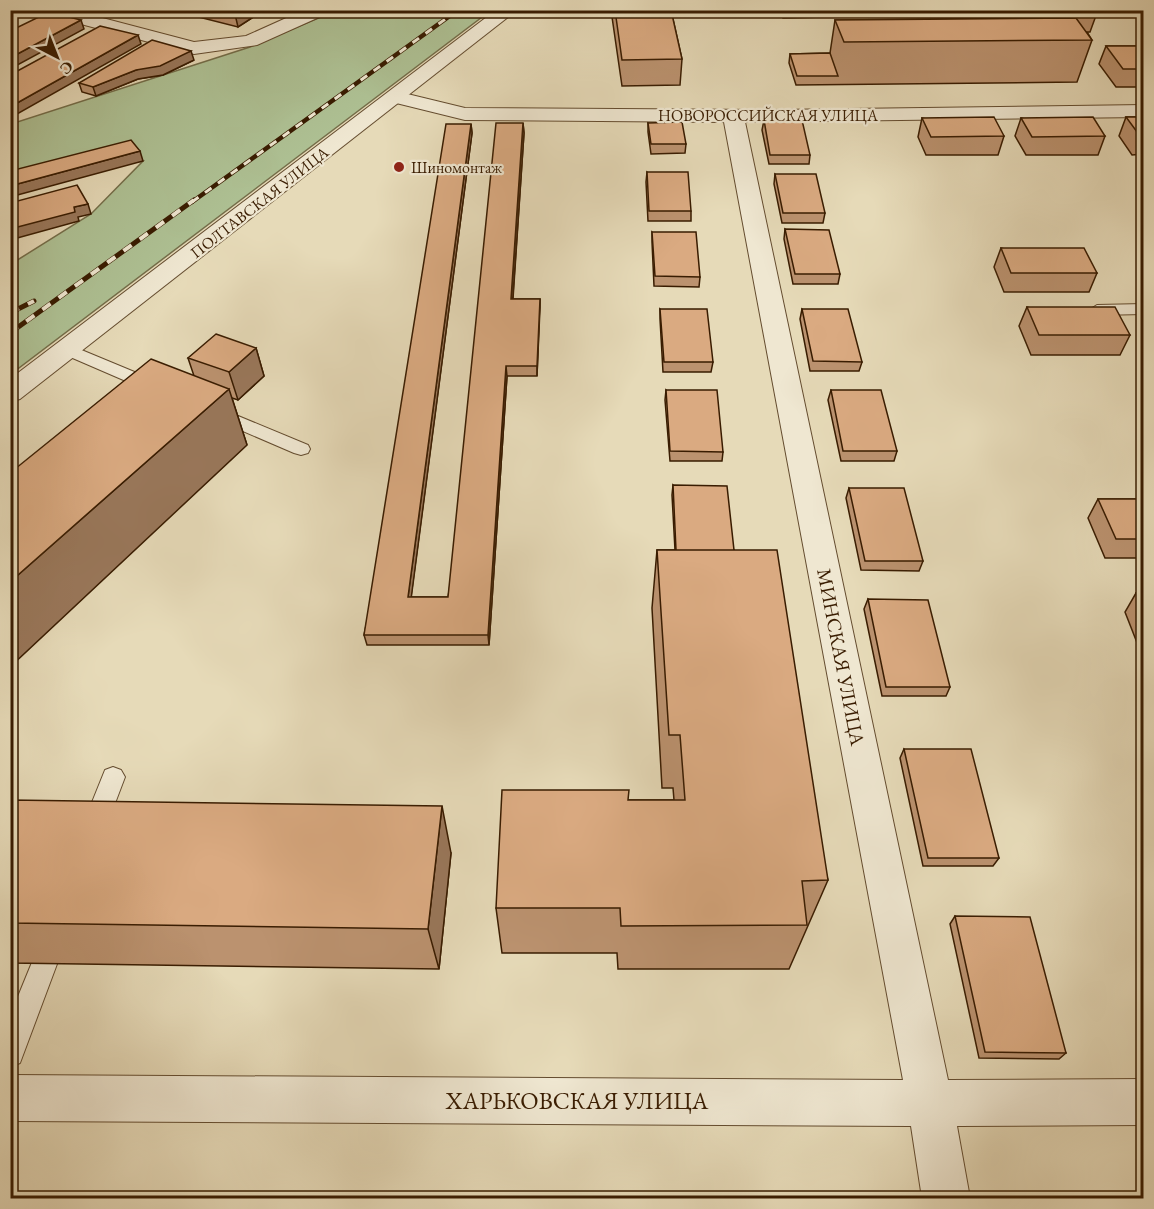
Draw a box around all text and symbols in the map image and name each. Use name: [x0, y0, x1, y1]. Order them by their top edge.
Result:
north arrow: [27, 27, 87, 87]
text: С: [55, 56, 78, 79]
street label: НОВОРОССИЙСКАЯ УЛИЦА: [658, 105, 879, 126]
street label: ПОЛТАВСКАЯ УЛИЦА: [186, 141, 333, 263]
place label: Шиномонтаж: [411, 157, 502, 178]
marker: Шиномонтаж: [392, 160, 406, 174]
street label: МИНСКАЯ УЛИЦА: [811, 566, 871, 748]
street label: ХАРЬКОВСКАЯ УЛИЦА: [445, 1085, 709, 1116]

